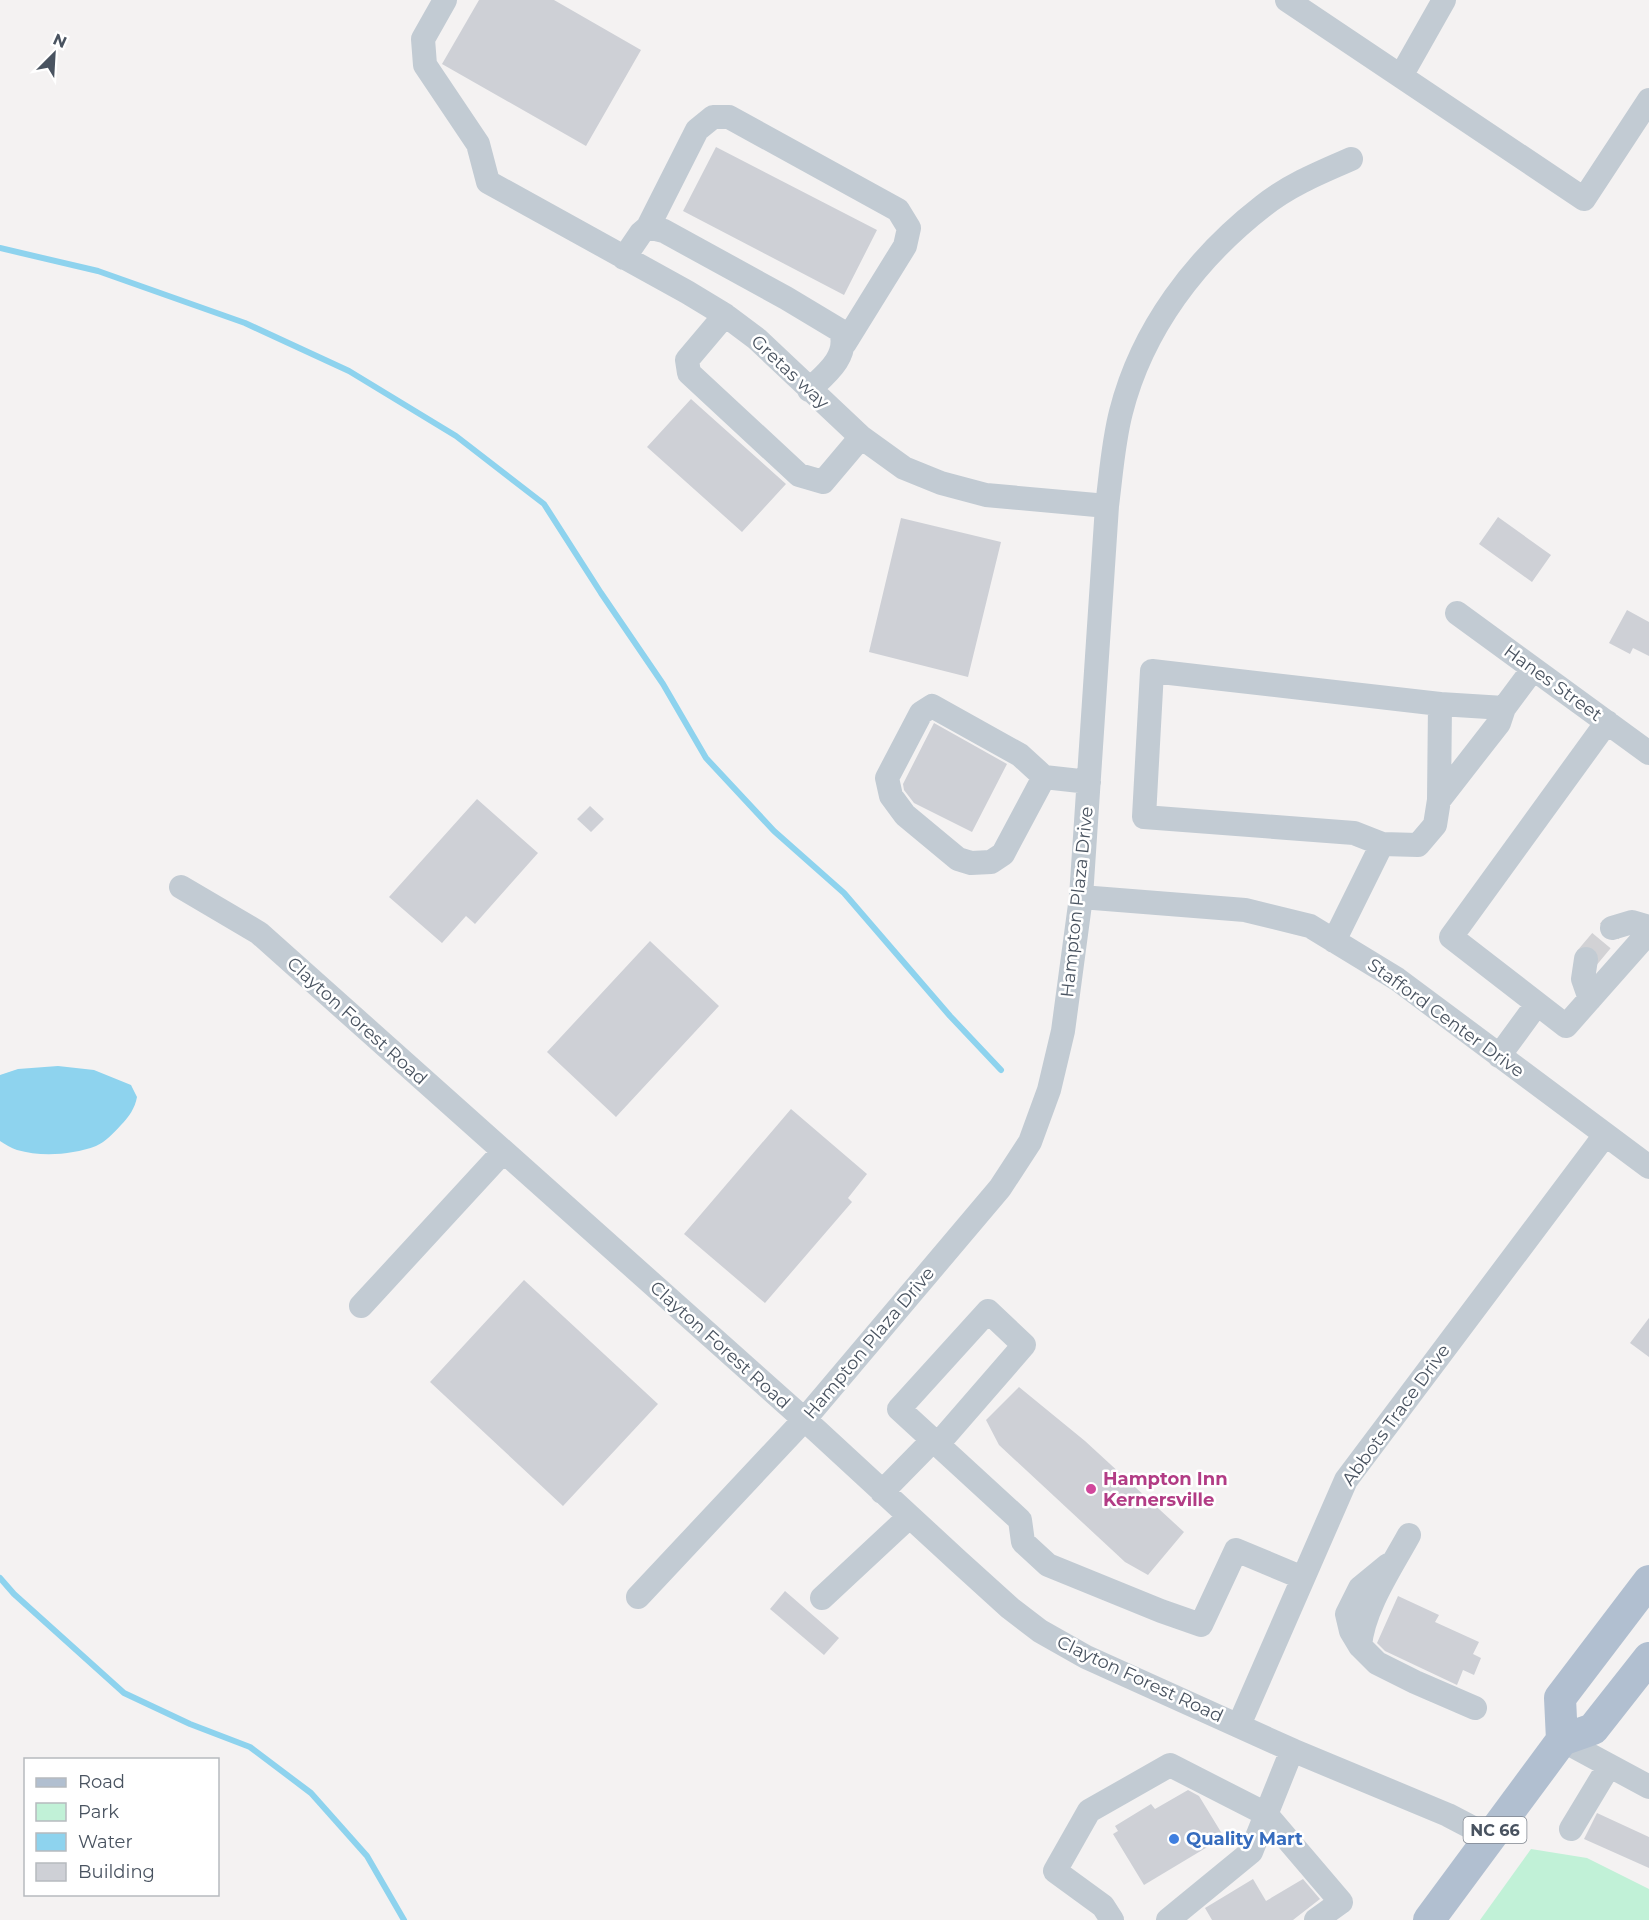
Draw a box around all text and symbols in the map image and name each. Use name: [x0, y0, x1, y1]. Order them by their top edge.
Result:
north arrow: [24, 24, 84, 84]
text: N: [50, 29, 70, 52]
street label: Gretas way: [747, 330, 834, 414]
street label: Hanes Street: [1500, 640, 1606, 726]
street label: Hampton Plaza Drive: [1056, 805, 1098, 999]
street label: Clayton Forest Road: [282, 952, 432, 1090]
street label: Stafford Center Drive: [1363, 954, 1529, 1082]
street label: Hampton Plaza Drive: [799, 1262, 939, 1424]
street label: Clayton Forest Road: [645, 1276, 795, 1414]
street label: Abbots Trace Drive: [1337, 1340, 1455, 1490]
place label: Hampton Inn Kernersville: [1103, 1468, 1228, 1511]
marker: Hampton Inn Kernersville: [1084, 1482, 1098, 1496]
street label: Clayton Forest Road: [1053, 1631, 1227, 1727]
legend: [24, 1758, 219, 1896]
text: Road: [78, 1771, 125, 1793]
text: Park: [78, 1801, 119, 1823]
road number: NC 66: [1464, 1817, 1526, 1843]
place label: Quality Mart: [1186, 1828, 1303, 1850]
text: Water: [78, 1831, 133, 1853]
marker: Quality Mart: [1167, 1832, 1181, 1846]
text: Building: [78, 1861, 155, 1883]

